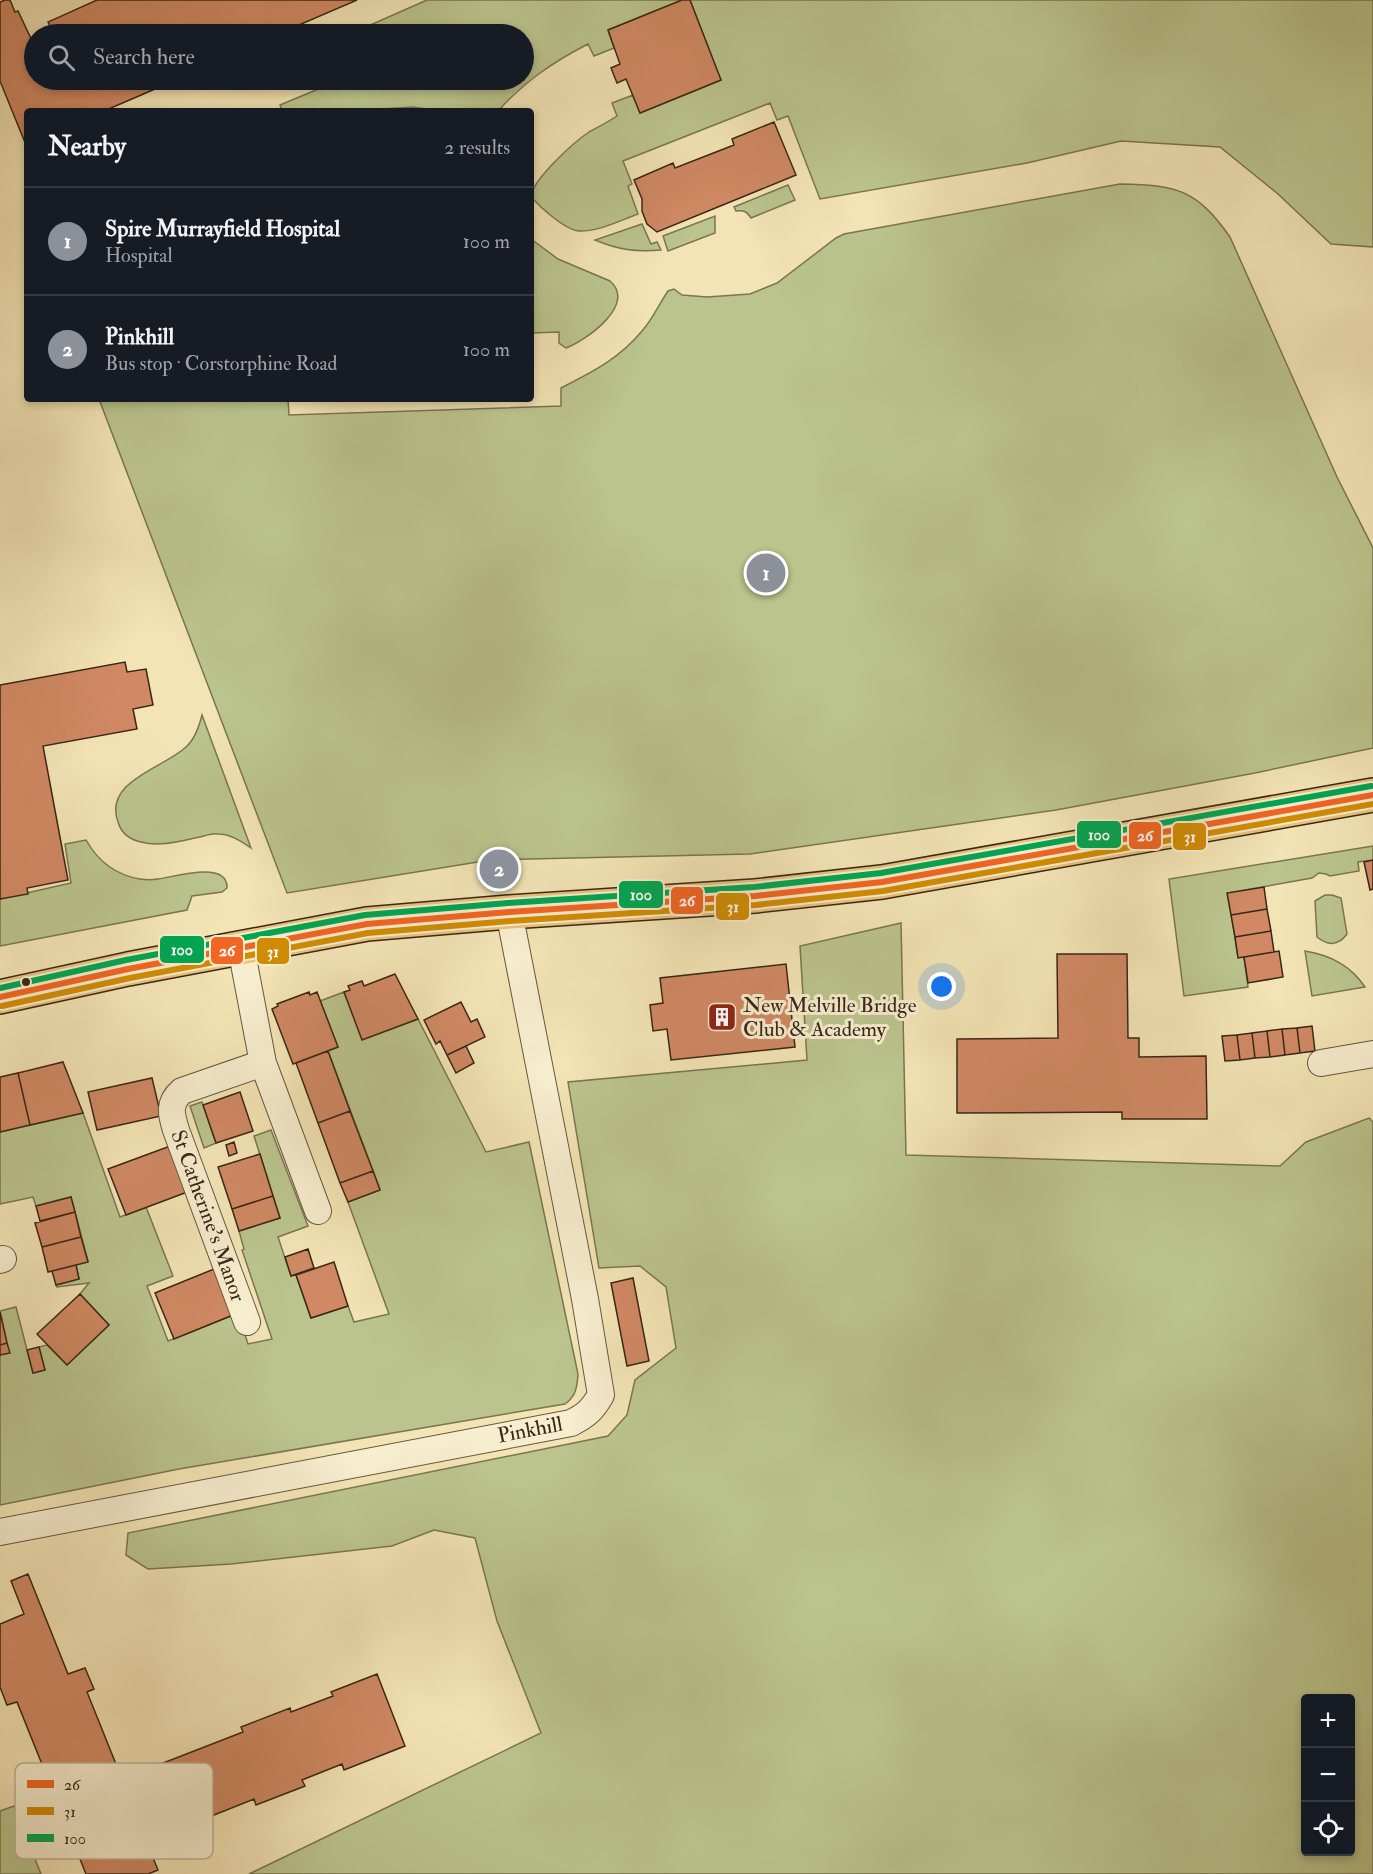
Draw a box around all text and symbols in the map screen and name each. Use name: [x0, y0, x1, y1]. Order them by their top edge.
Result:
search box: [24, 24, 534, 90]
icon: search: [45, 41, 78, 74]
text: Search here: [93, 43, 195, 71]
text: Nearby: [48, 131, 126, 163]
text: 2 results: [444, 135, 510, 160]
text: Spire Murrayfield Hospital: [105, 215, 340, 243]
text: 1: [64, 229, 71, 254]
text: 100 m: [463, 229, 510, 254]
text: Hospital: [105, 243, 173, 268]
text: Pinkhill: [105, 323, 174, 351]
text: 2: [62, 337, 73, 362]
text: 100 m: [463, 337, 510, 362]
text: Bus stop · Corstorphine Road: [105, 351, 337, 376]
pin: 1: [746, 550, 786, 596]
line badge: 100: [1076, 820, 1122, 849]
line badge: 26: [1128, 821, 1162, 850]
line badge: 31: [1172, 822, 1207, 851]
text: 100: [1088, 825, 1110, 845]
text: 26: [1137, 826, 1155, 846]
text: 31: [1184, 827, 1196, 847]
pin: 2: [480, 846, 518, 892]
line badge: 100: [618, 880, 664, 909]
text: 100: [630, 885, 652, 905]
line badge: 26: [670, 886, 704, 915]
text: 26: [679, 891, 697, 911]
line badge: 31: [715, 892, 750, 921]
text: 31: [727, 897, 739, 917]
line badge: 100: [159, 935, 205, 964]
line badge: 26: [210, 936, 244, 965]
line badge: 31: [256, 937, 290, 965]
text: 100: [171, 940, 193, 960]
text: 26: [219, 941, 237, 961]
text: 31: [267, 942, 279, 962]
your location: [927, 972, 956, 1001]
unlabelled marker: [20, 976, 32, 988]
place label: New Melville Bridge Club & Academy: [743, 992, 917, 1043]
building icon: New Melville Bridge Club & Academy: [706, 1001, 738, 1033]
street label: St Catherine's Manor: [164, 1127, 252, 1306]
street label: Pinkhill: [495, 1410, 566, 1450]
map controls: [1301, 1694, 1355, 1856]
button: +: [1301, 1694, 1355, 1748]
button: −: [1301, 1748, 1355, 1802]
legend: [15, 1763, 213, 1859]
text: 26: [64, 1775, 81, 1795]
text: 31: [64, 1802, 76, 1822]
button: locate: [1301, 1802, 1355, 1856]
text: 100: [64, 1829, 86, 1849]

